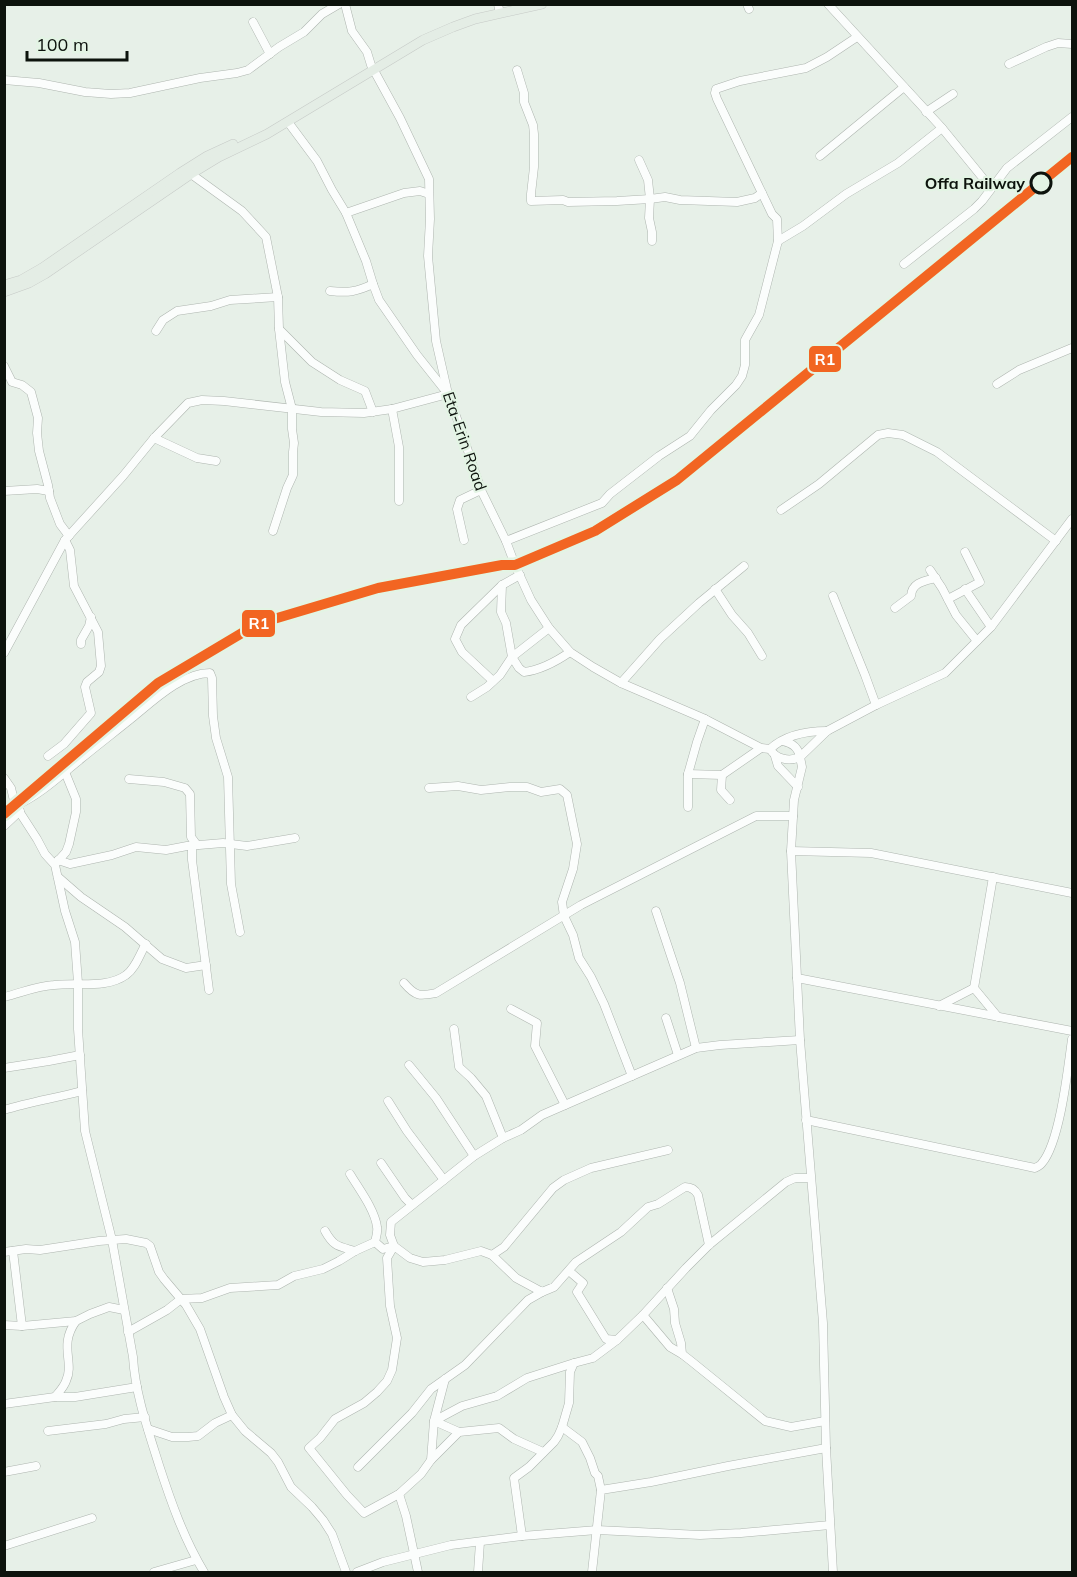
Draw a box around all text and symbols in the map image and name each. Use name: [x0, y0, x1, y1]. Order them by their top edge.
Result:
scale bar: [27, 24, 128, 62]
text: 100 m: [36, 33, 89, 56]
marker: Offa Railway: [1030, 172, 1052, 194]
place label: Offa Railway: [925, 173, 1025, 193]
line badge: R1: [808, 345, 842, 373]
text: R1: [815, 349, 835, 369]
street label: Eta-Erin Road: [439, 389, 491, 493]
line badge: R1: [241, 609, 276, 638]
text: R1: [249, 613, 269, 633]

